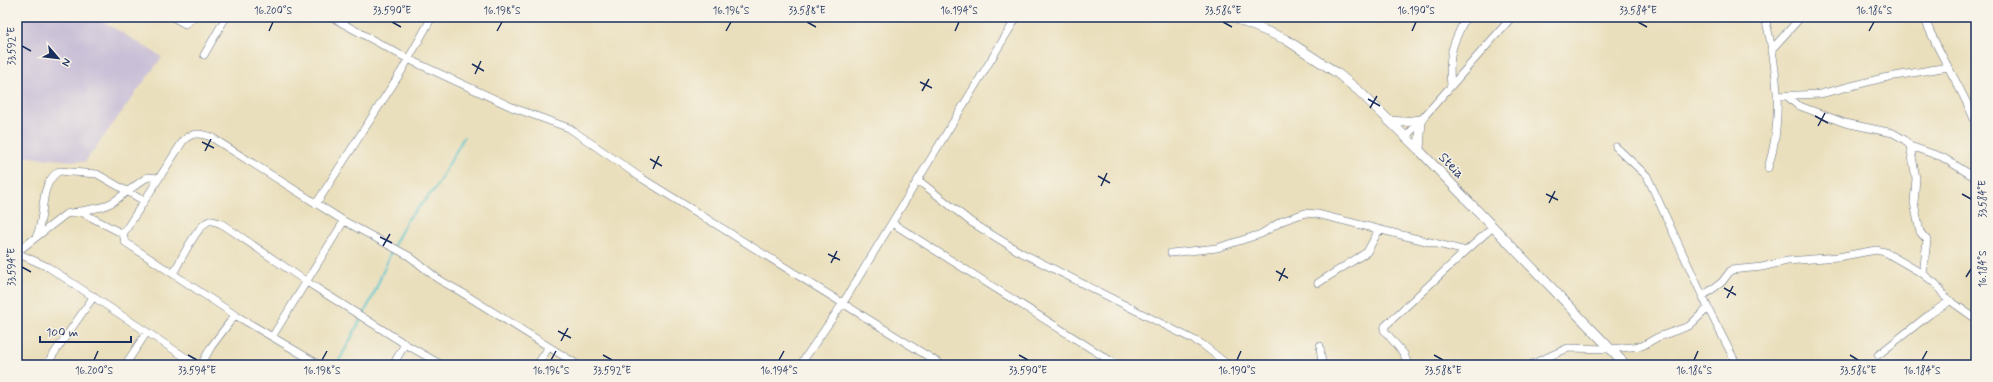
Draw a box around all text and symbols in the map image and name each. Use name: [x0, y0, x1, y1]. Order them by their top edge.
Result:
text: 16.200°S: [254, 4, 292, 18]
text: 33.590°E: [373, 4, 411, 18]
text: 16.198°S: [483, 4, 521, 18]
text: 16.196°S: [713, 4, 750, 18]
text: 33.588°E: [788, 4, 826, 18]
text: 16.194°S: [940, 4, 978, 18]
text: 33.586°E: [1205, 4, 1241, 18]
text: 16.190°S: [1397, 4, 1435, 18]
text: 33.584°E: [1619, 4, 1657, 18]
text: 16.186°S: [1856, 4, 1892, 18]
text: 33.592°E: [5, 27, 19, 65]
north arrow: [38, 38, 78, 78]
text: N: [58, 56, 74, 69]
street label: Steia: [1434, 149, 1468, 183]
text: 33.584°E: [1976, 180, 1990, 218]
text: 33.594°E: [5, 248, 19, 286]
text: 16.184°S: [1976, 250, 1990, 288]
scale bar: [40, 318, 131, 344]
text: 100 m: [46, 325, 78, 341]
text: 16.200°S: [75, 364, 113, 378]
text: 33.594°E: [178, 364, 216, 378]
text: 16.198°S: [303, 364, 341, 378]
text: 16.196°S: [533, 364, 570, 378]
text: 33.592°E: [593, 364, 631, 378]
text: 16.194°S: [760, 364, 798, 378]
text: 33.590°E: [1009, 364, 1047, 378]
text: 16.190°S: [1218, 364, 1256, 378]
text: 33.588°E: [1424, 364, 1462, 378]
text: 16.186°S: [1676, 364, 1712, 378]
text: 33.586°E: [1840, 364, 1876, 378]
text: 16.184°S: [1903, 364, 1941, 378]

